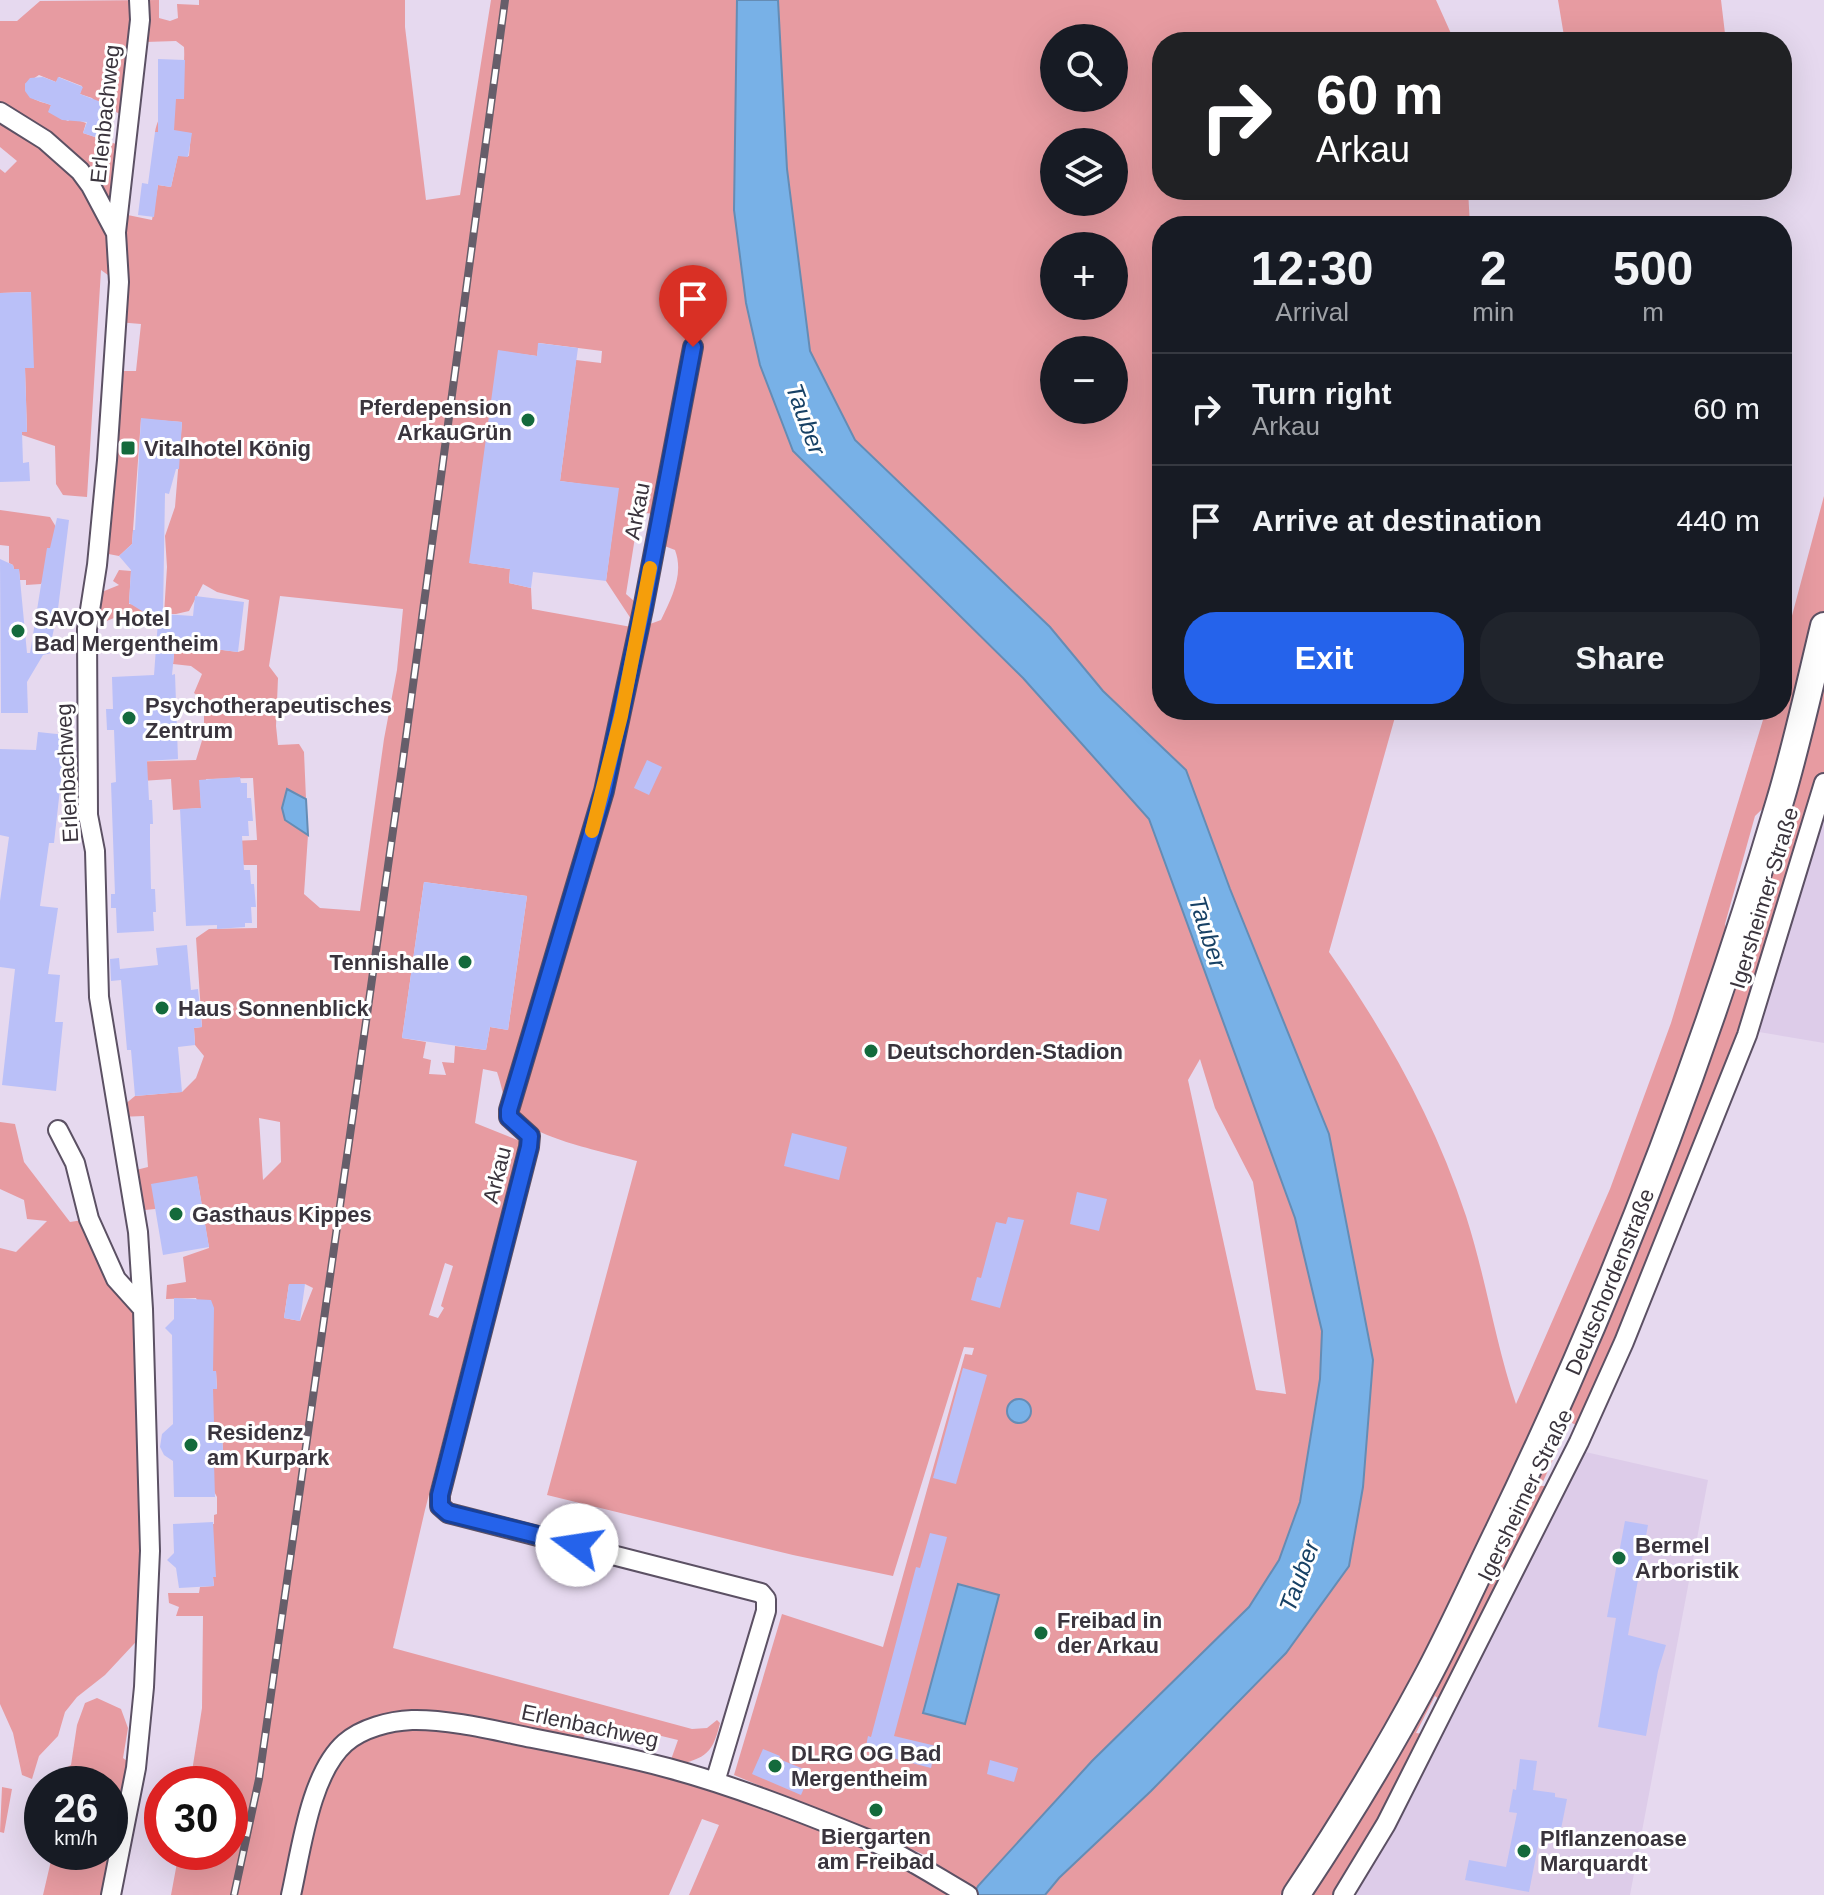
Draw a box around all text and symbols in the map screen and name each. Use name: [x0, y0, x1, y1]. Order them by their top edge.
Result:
map controls: [1040, 24, 1128, 424]
button: search: [1040, 24, 1128, 112]
street label: Erlenbachweg: [85, 43, 125, 185]
text: 60 m: [1316, 63, 1444, 126]
icon: right: [1184, 64, 1288, 168]
button: layers: [1040, 128, 1128, 216]
text: Arkau: [1316, 129, 1410, 170]
button: +: [1040, 232, 1128, 320]
text: 12:30: [1251, 242, 1374, 295]
text: 2: [1480, 242, 1507, 295]
text: 500: [1613, 242, 1693, 295]
pin: [659, 265, 727, 347]
icon: arrive: [671, 277, 715, 321]
text: Arrival: [1275, 297, 1349, 327]
text: min: [1472, 297, 1514, 327]
text: m: [1642, 297, 1664, 327]
button: −: [1040, 336, 1128, 424]
text: Turn right: [1252, 377, 1391, 410]
water label: Tauber: [781, 380, 832, 459]
icon: right: [1184, 387, 1228, 431]
text: 60 m: [1693, 392, 1760, 425]
place label: Pferdepension ArkauGrün: [359, 395, 512, 445]
marker: Pferdepension ArkauGrün: [519, 411, 537, 429]
text: Arkau: [1252, 411, 1320, 441]
place label: Vitalhotel König: [144, 436, 311, 461]
marker: Vitalhotel König: [119, 439, 137, 457]
street label: Arkau: [619, 480, 655, 542]
icon: arrive: [1184, 499, 1228, 543]
text: Arrive at destination: [1252, 504, 1542, 537]
text: 440 m: [1677, 504, 1760, 537]
place label: SAVOY Hotel Bad Mergentheim: [34, 606, 219, 656]
button: Exit: [1184, 612, 1464, 704]
button: Share: [1480, 612, 1760, 704]
marker: SAVOY Hotel Bad Mergentheim: [9, 622, 27, 640]
place label: Psychotherapeutisches Zentrum: [145, 693, 392, 743]
street label: Erlenbachweg: [51, 703, 83, 843]
marker: Psychotherapeutisches Zentrum: [120, 709, 138, 727]
street label: Igersheimer Straße: [1725, 804, 1803, 992]
water label: Tauber: [1184, 893, 1233, 972]
place label: Tennishalle: [330, 950, 449, 975]
marker: Tennishalle: [456, 953, 474, 971]
place label: Haus Sonnenblick: [178, 996, 369, 1021]
marker: Haus Sonnenblick: [153, 999, 171, 1017]
place label: Deutschorden-Stadion: [887, 1039, 1123, 1064]
marker: Deutschorden-Stadion: [862, 1042, 880, 1060]
street label: Arkau: [478, 1144, 516, 1206]
street label: Deutschordenstraße: [1560, 1185, 1659, 1379]
place label: Gasthaus Kippes: [192, 1202, 372, 1227]
marker: Gasthaus Kippes: [167, 1205, 185, 1223]
street label: Igersheimer Straße: [1472, 1405, 1578, 1585]
place label: Residenz am Kurpark: [207, 1420, 330, 1470]
marker: Residenz am Kurpark: [182, 1436, 200, 1454]
position arrow: [535, 1503, 619, 1587]
place label: Bermel Arboristik: [1635, 1533, 1740, 1583]
water label: Tauber: [1274, 1536, 1325, 1615]
marker: Bermel Arboristik: [1610, 1549, 1628, 1567]
place label: Freibad in der Arkau: [1057, 1608, 1162, 1658]
marker: Freibad in der Arkau: [1032, 1624, 1050, 1642]
street label: Erlenbachweg: [519, 1699, 661, 1753]
place label: DLRG OG Bad Mergentheim: [791, 1741, 941, 1791]
marker: DLRG OG Bad Mergentheim: [766, 1757, 784, 1775]
speed limit sign: 30: [144, 1766, 248, 1870]
text: 26: [54, 1786, 98, 1830]
marker: Biergarten am Freibad: [867, 1801, 885, 1819]
place label: Biergarten am Freibad: [817, 1824, 935, 1874]
place label: Plflanzenoase Marquardt: [1540, 1826, 1687, 1876]
text: km/h: [54, 1827, 98, 1849]
marker: Plflanzenoase Marquardt: [1515, 1842, 1533, 1860]

